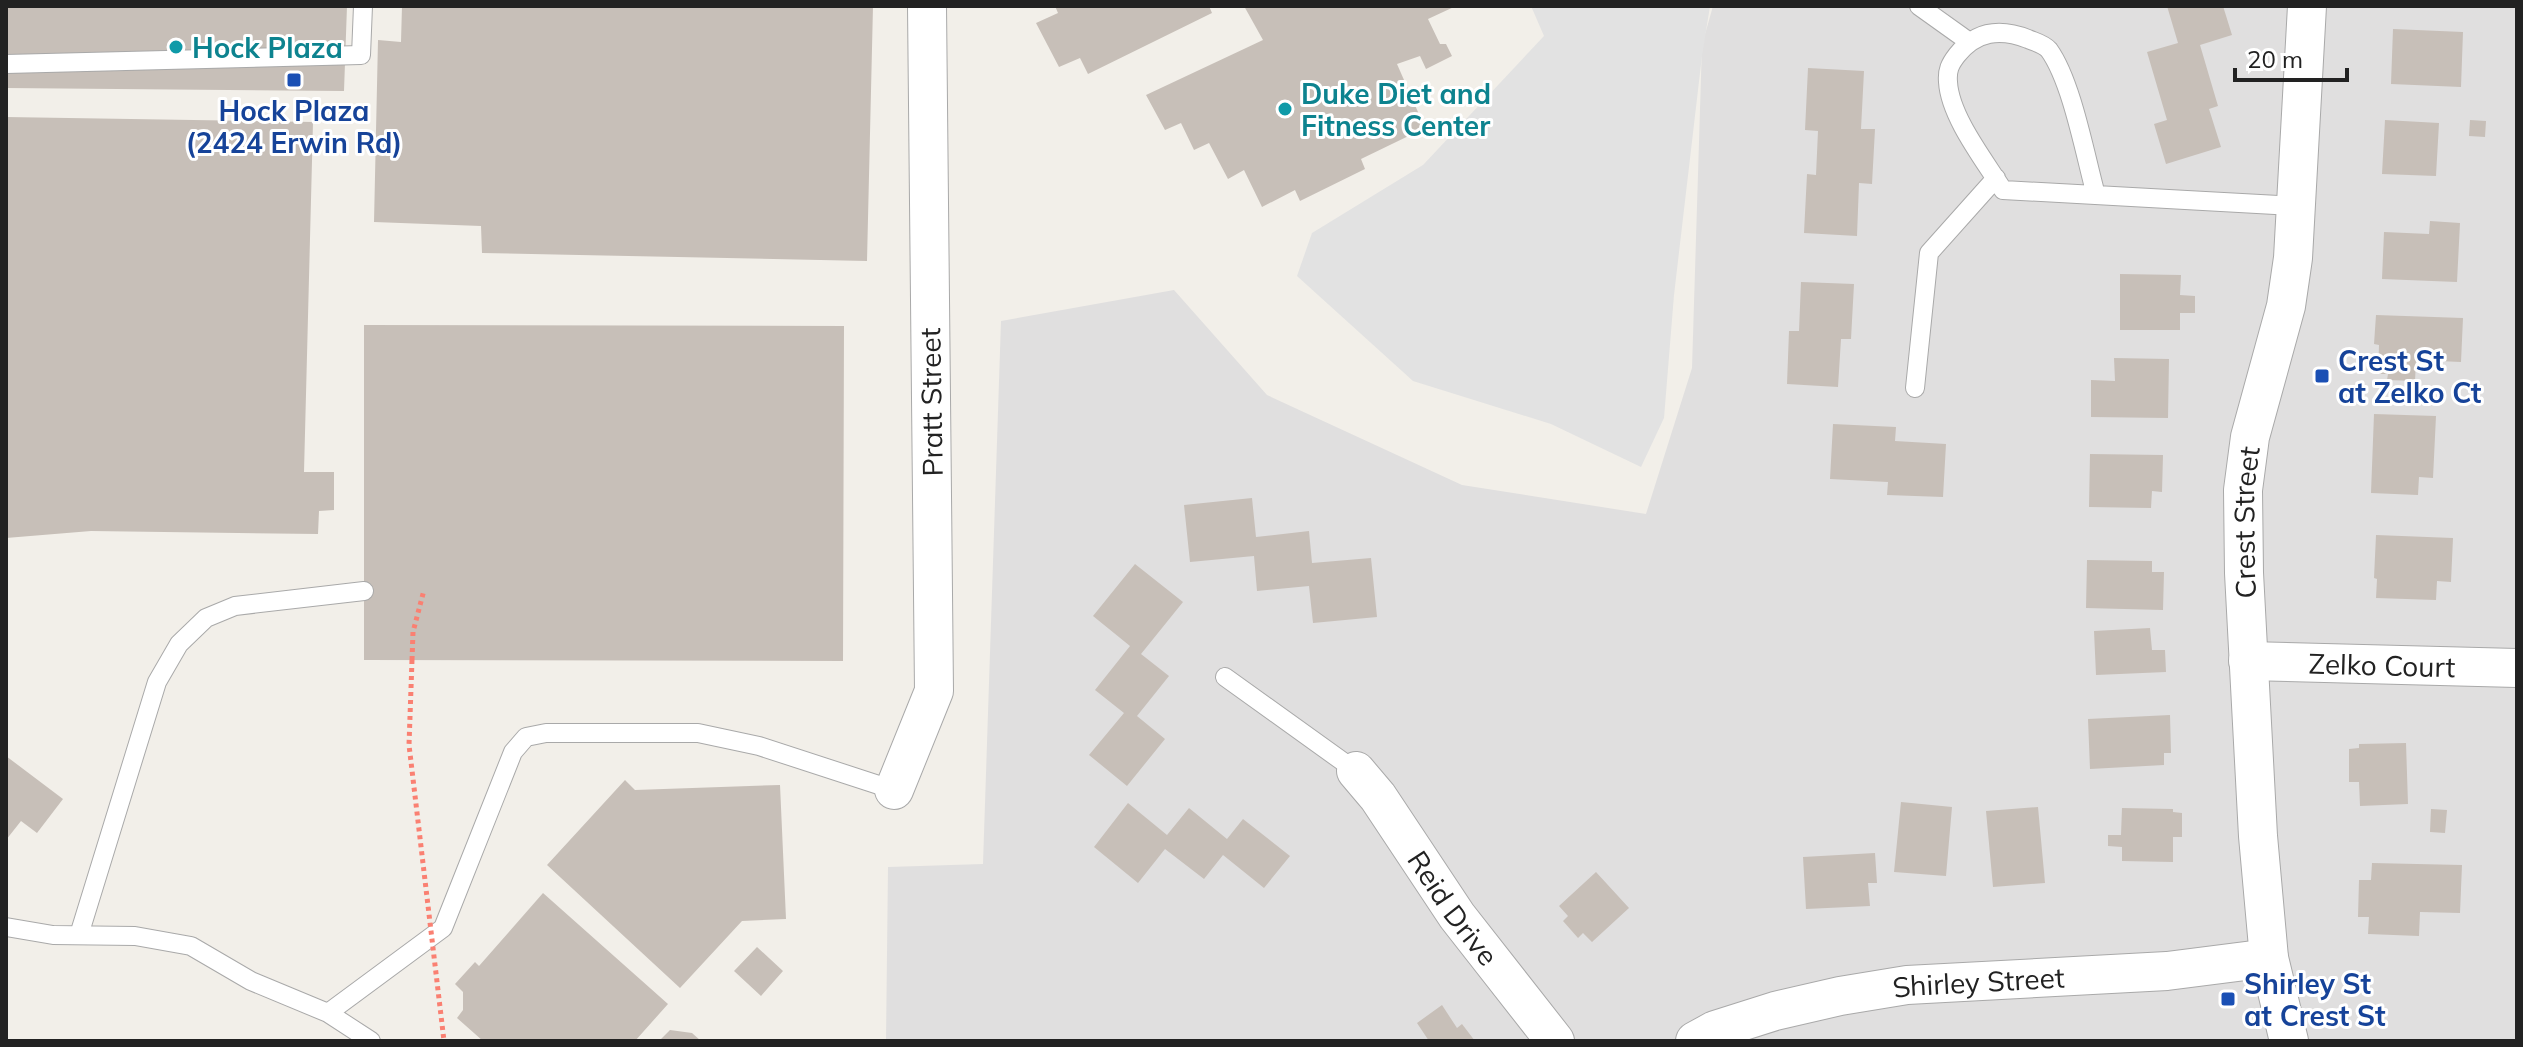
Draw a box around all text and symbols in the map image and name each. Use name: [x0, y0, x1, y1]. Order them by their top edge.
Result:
place label: Hock Plaza: [192, 30, 343, 65]
scale bar: [2235, 32, 2347, 82]
marker: Hock Plaza: [167, 38, 185, 56]
text: 20 m: [2247, 44, 2303, 74]
marker: Hock Plaza (2424 Erwin Rd): [285, 71, 303, 89]
place label: Duke Diet and Fitness Center: [1301, 76, 1491, 143]
place label: Hock Plaza (2424 Erwin Rd): [186, 93, 402, 160]
marker: Duke Diet and Fitness Center: [1276, 100, 1294, 118]
street label: Pratt Street: [912, 327, 950, 477]
place label: Crest St at Zelko Ct: [2338, 343, 2482, 410]
marker: Crest St at Zelko Ct: [2313, 367, 2331, 385]
street label: Crest Street: [2225, 444, 2266, 600]
street label: Zelko Court: [2308, 645, 2456, 684]
street label: Reid Drive: [1401, 844, 1506, 972]
street label: Shirley Street: [1890, 959, 2066, 1005]
place label: Shirley St at Crest St: [2244, 966, 2386, 1033]
marker: Shirley St at Crest St: [2219, 990, 2237, 1008]

